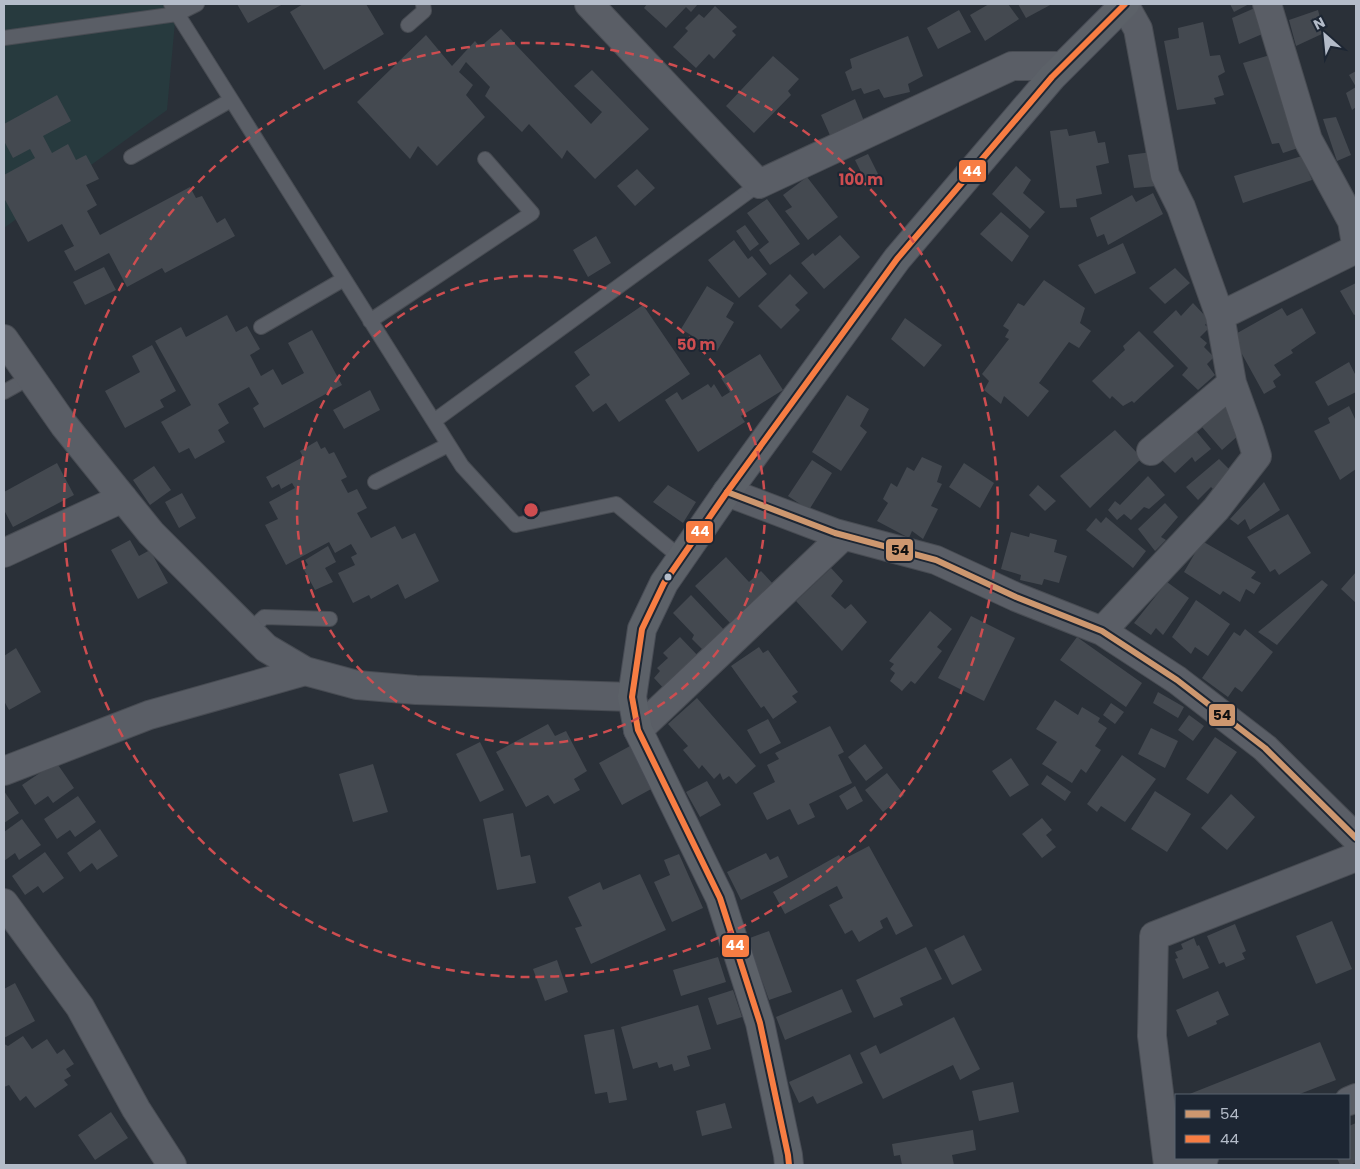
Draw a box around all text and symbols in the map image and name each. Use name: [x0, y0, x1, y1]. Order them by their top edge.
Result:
north arrow: [1300, 10, 1350, 60]
text: N: [1310, 12, 1328, 35]
line badge: 44: [958, 159, 987, 183]
text: 44: [963, 161, 981, 181]
text: 100 m: [839, 169, 883, 190]
text: 50 m: [677, 334, 715, 355]
centre of rings: [522, 501, 540, 519]
line badge: 44: [685, 520, 714, 544]
text: 44: [691, 521, 709, 541]
line badge: 54: [885, 538, 914, 562]
text: 54: [891, 540, 909, 560]
unlabelled marker: [663, 572, 673, 582]
line badge: 54: [1208, 703, 1236, 727]
text: 54: [1213, 705, 1231, 725]
line badge: 44: [721, 934, 750, 958]
text: 44: [726, 935, 744, 955]
legend: [1175, 1094, 1350, 1159]
text: 54: [1220, 1103, 1239, 1124]
text: 44: [1220, 1128, 1239, 1149]

